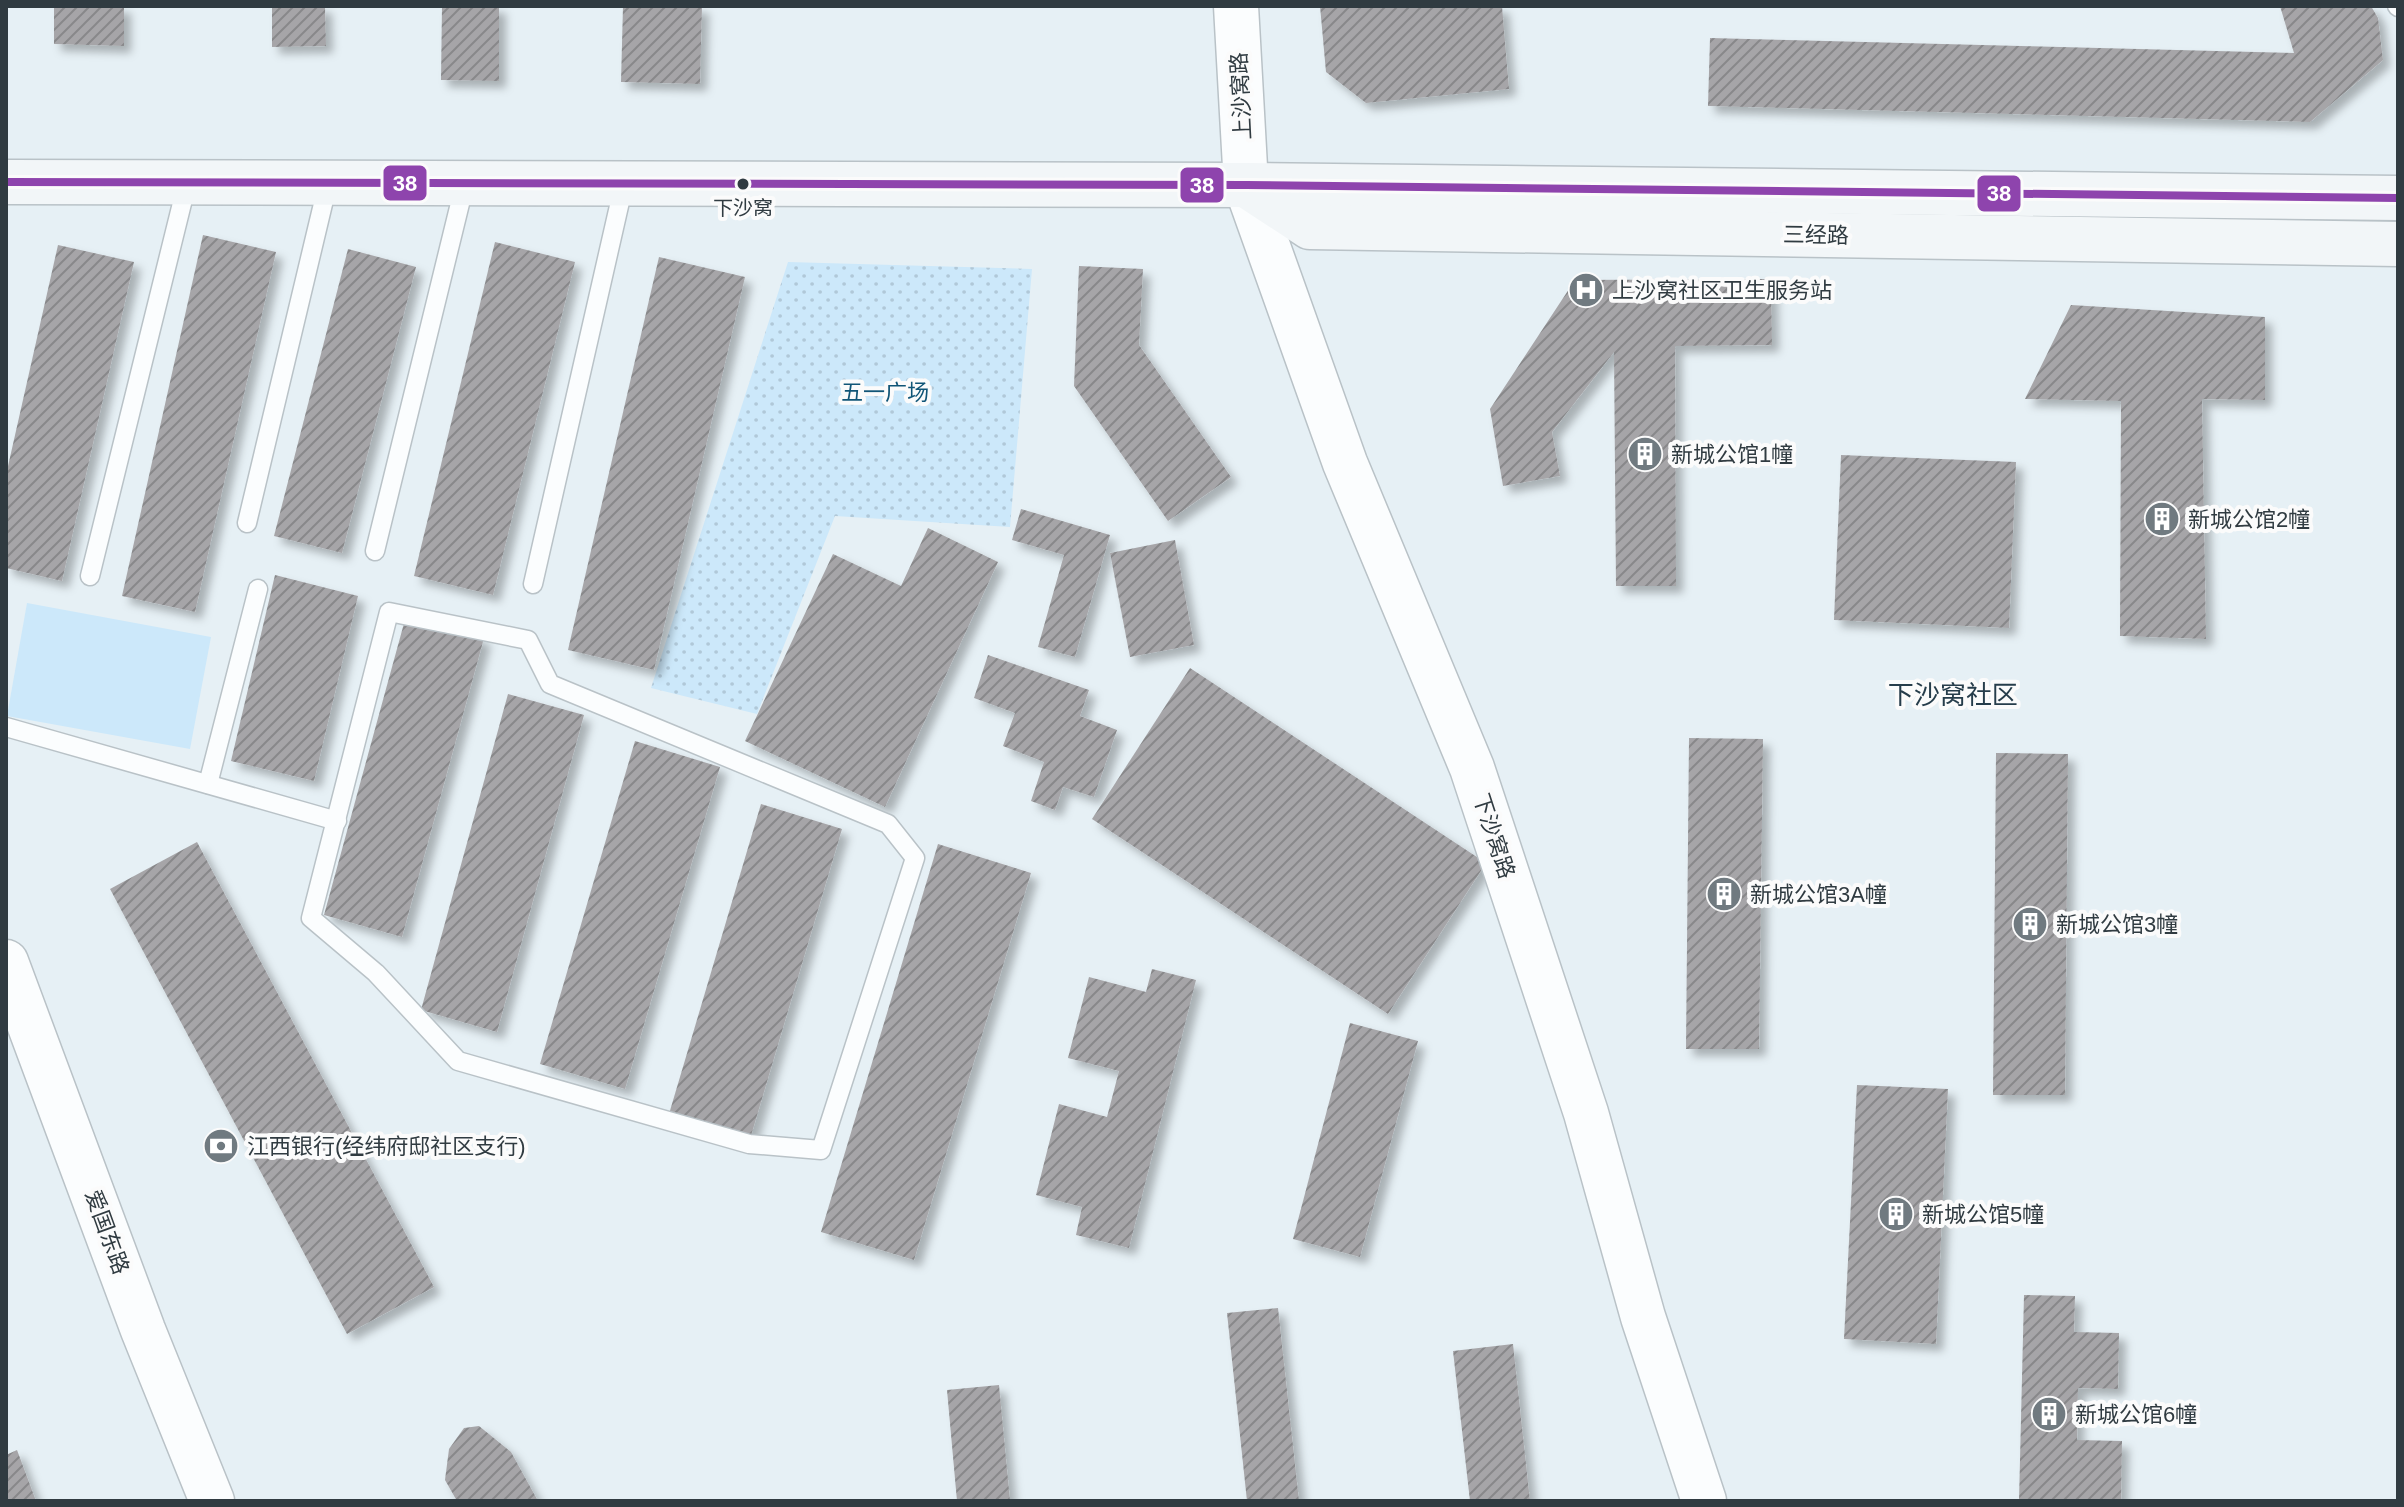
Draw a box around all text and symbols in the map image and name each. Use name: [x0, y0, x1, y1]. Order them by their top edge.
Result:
street label: 上沙窝路: [1226, 51, 1256, 141]
line badge: 38: [382, 164, 428, 202]
line badge: 38: [1179, 166, 1225, 204]
text: 38: [393, 171, 417, 196]
text: 38: [1190, 173, 1214, 198]
line badge: 38: [1976, 174, 2022, 213]
marker: 下沙窝: [735, 176, 751, 192]
text: 38: [1987, 181, 2011, 206]
place label: 下沙窝: [713, 197, 773, 219]
street label: 三经路: [1783, 222, 1849, 248]
hospital icon: 上沙窝社区卫生服务站: [1567, 271, 1605, 309]
place label: 上沙窝社区卫生服务站: [1612, 278, 1832, 303]
park label: 五一广场: [841, 380, 929, 405]
building icon: 新城公馆1幢: [1626, 435, 1664, 473]
place label: 新城公馆1幢: [1671, 442, 1793, 467]
building icon: 新城公馆2幢: [2143, 500, 2181, 538]
place label: 新城公馆2幢: [2188, 507, 2310, 532]
district label: 下沙窝社区: [1888, 680, 2018, 710]
street label: 下沙窝路: [1469, 790, 1519, 882]
building icon: 新城公馆3A幢: [1705, 875, 1743, 913]
place label: 新城公馆3A幢: [1750, 882, 1887, 907]
building icon: 新城公馆3幢: [2011, 905, 2049, 943]
place label: 新城公馆3幢: [2056, 912, 2178, 937]
bank icon: 江西银行(经纬府邸社区支行): [202, 1127, 240, 1165]
place label: 江西银行(经纬府邸社区支行): [247, 1134, 526, 1159]
street label: 爱国东路: [80, 1186, 134, 1278]
building icon: 新城公馆5幢: [1877, 1195, 1915, 1233]
place label: 新城公馆5幢: [1922, 1202, 2044, 1227]
building icon: 新城公馆6幢: [2030, 1395, 2068, 1433]
place label: 新城公馆6幢: [2075, 1402, 2197, 1427]

